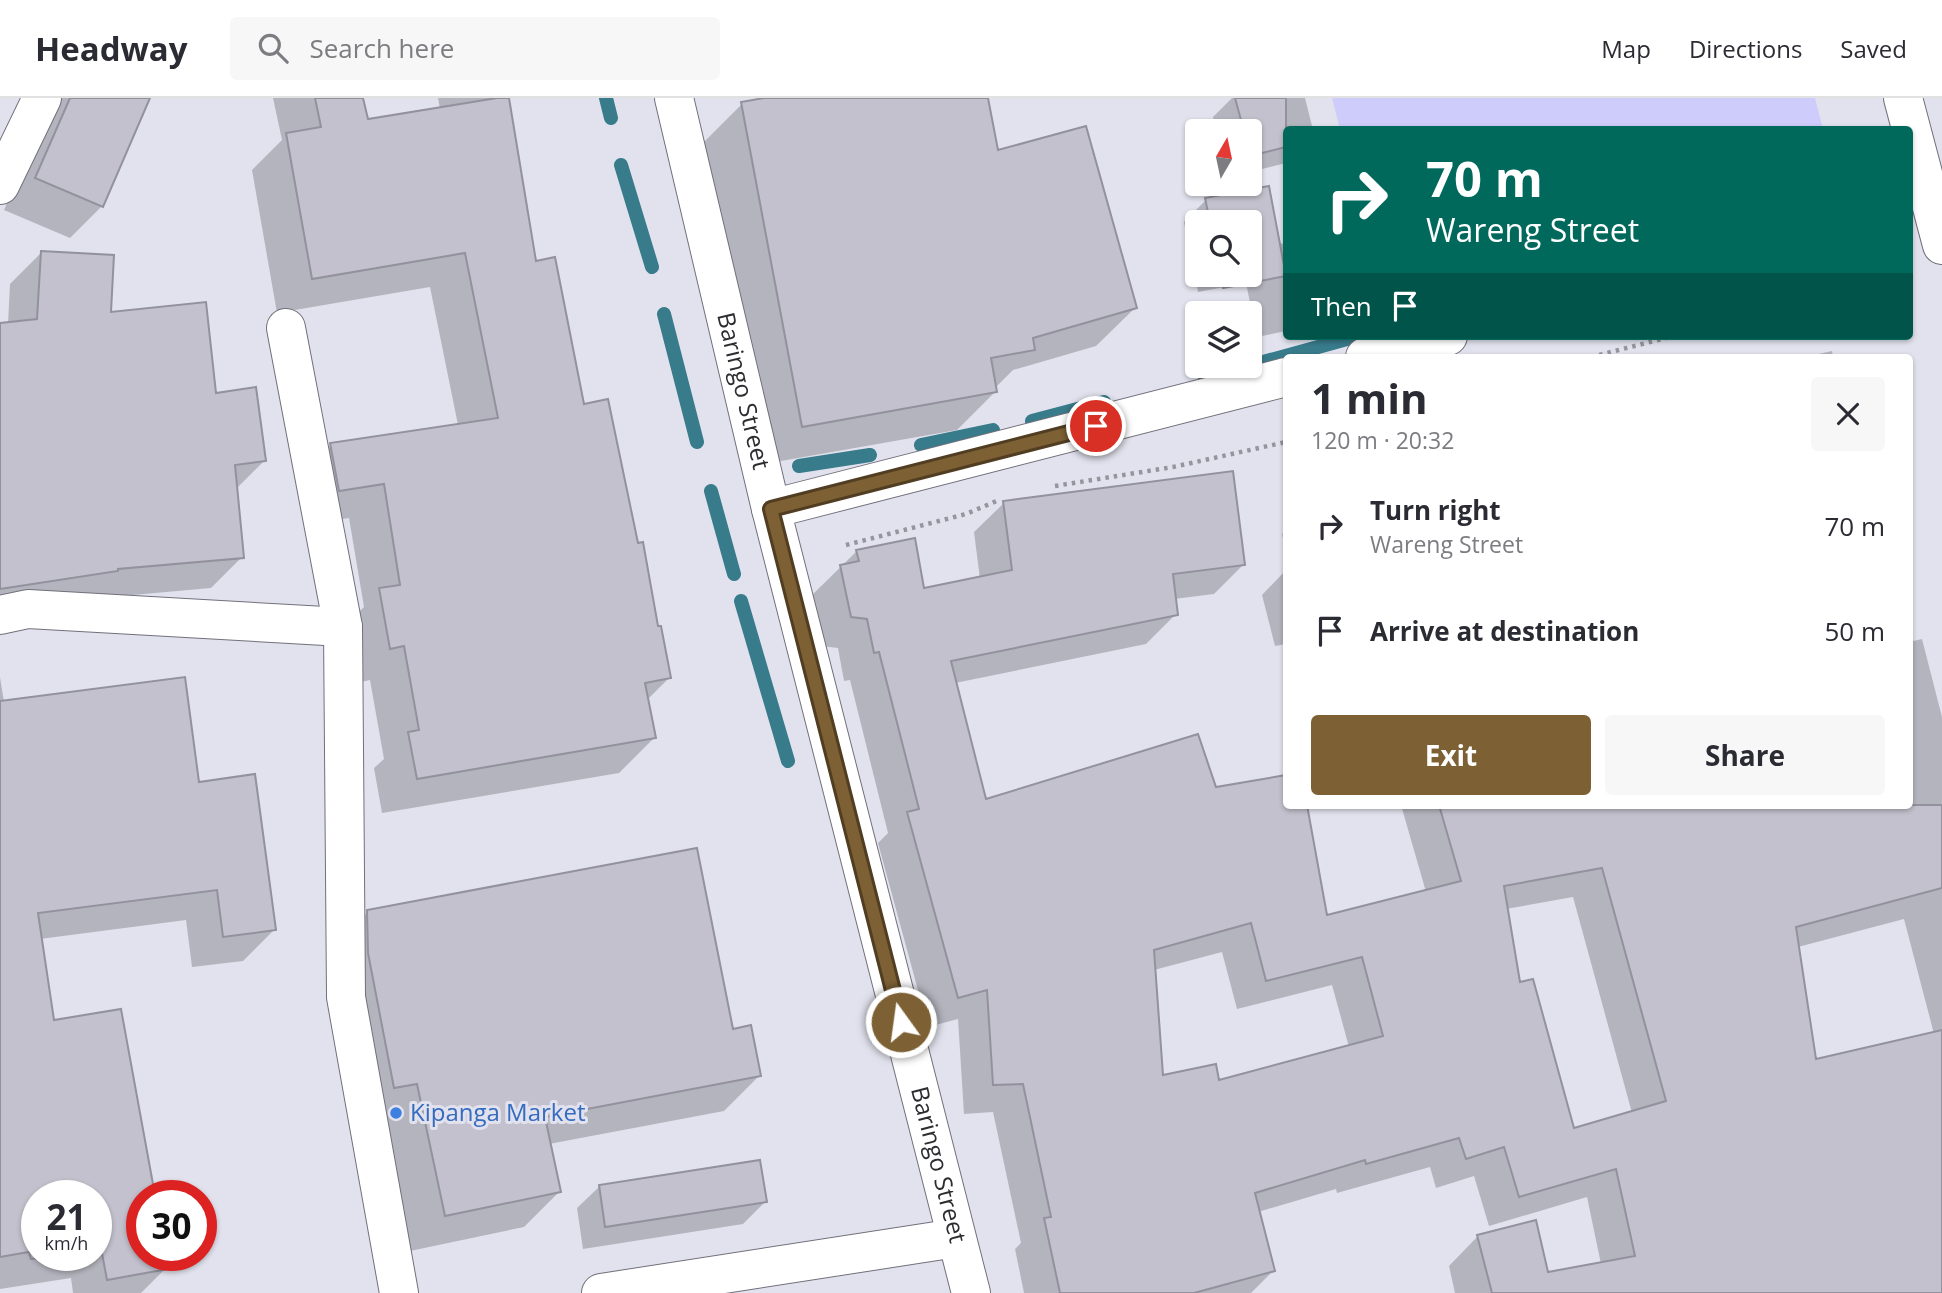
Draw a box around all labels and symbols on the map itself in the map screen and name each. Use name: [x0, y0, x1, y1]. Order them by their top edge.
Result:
north arrow: [1185, 119, 1262, 196]
street label: Baringo Street: [710, 309, 779, 472]
pin: [1066, 396, 1126, 456]
position arrow: [864, 985, 938, 1059]
street label: Baringo Street: [904, 1083, 976, 1246]
place label: Kipanga Market: [410, 1095, 585, 1128]
marker: Kipanga Market: [388, 1105, 404, 1121]
speed limit sign: 30: [126, 1180, 217, 1271]

